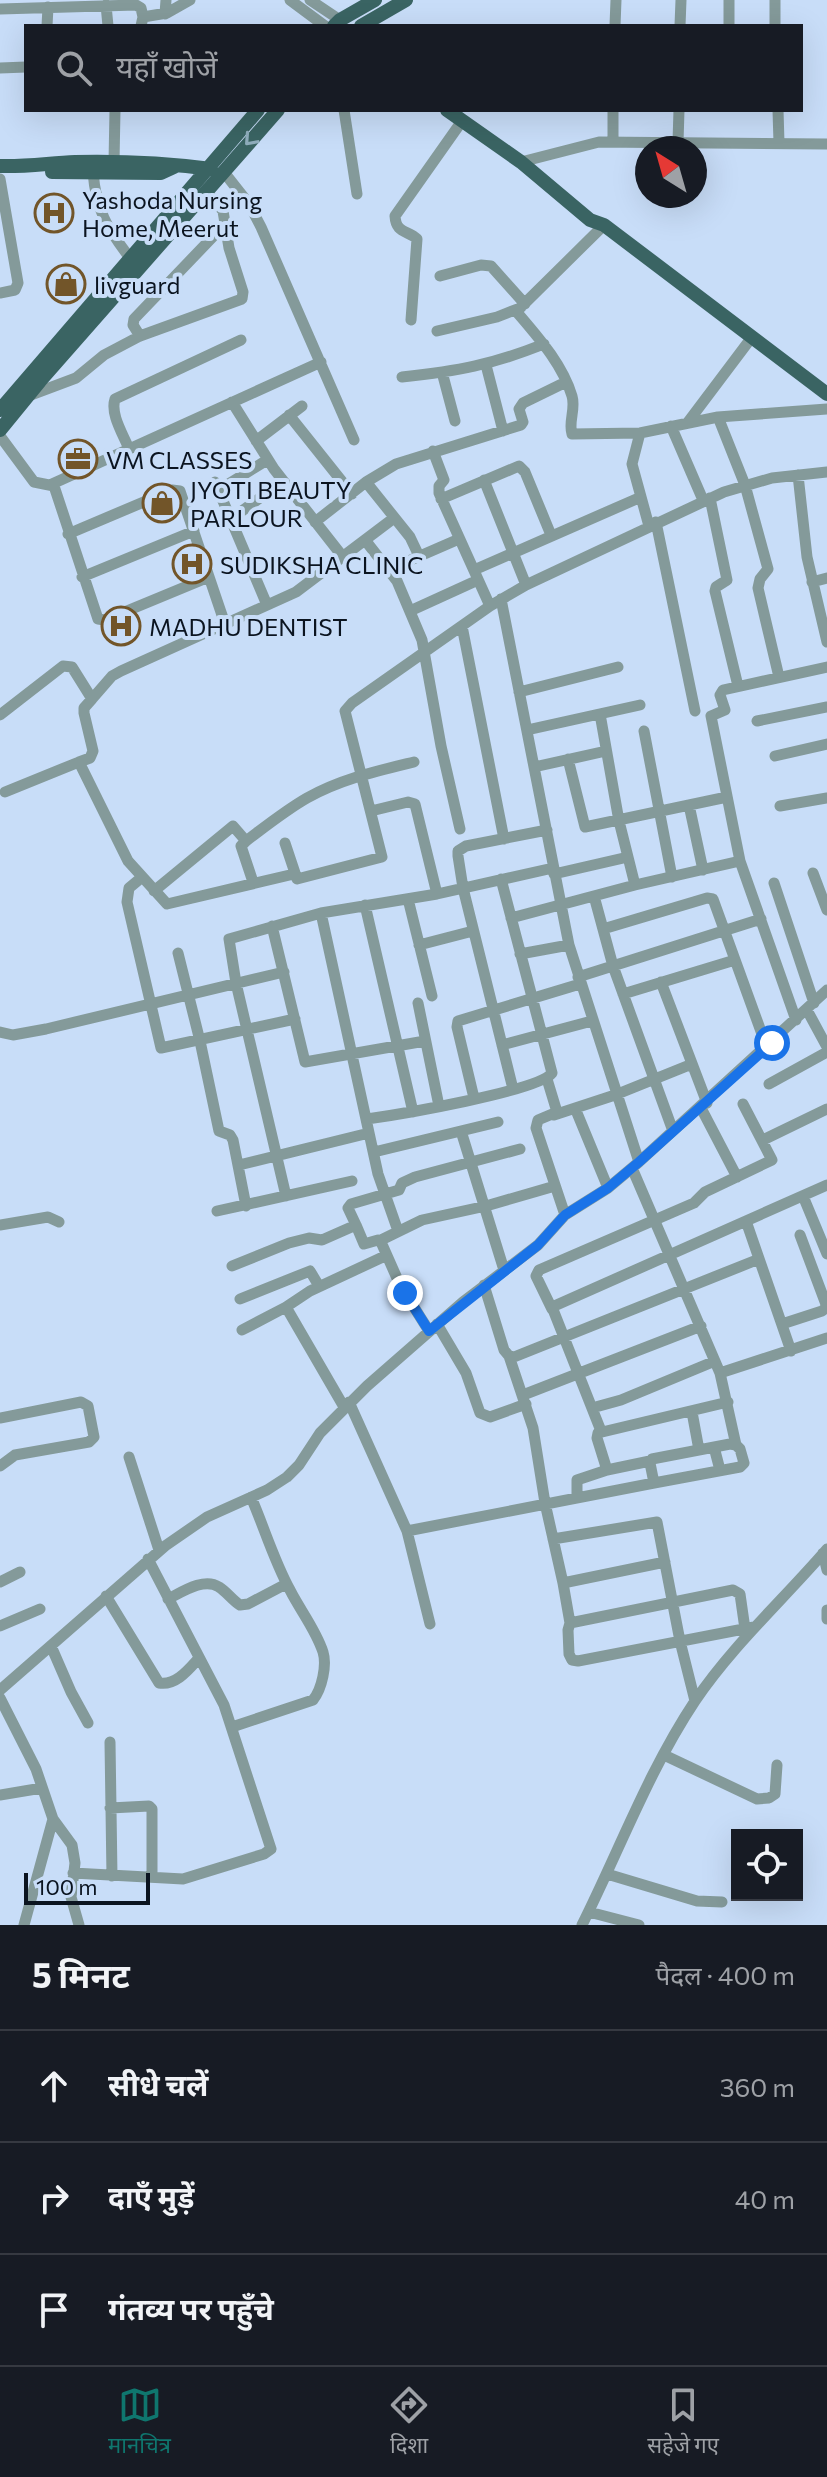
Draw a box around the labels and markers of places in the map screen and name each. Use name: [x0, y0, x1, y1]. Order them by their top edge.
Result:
place label: Yashoda Nursing Home, Meerut: [82, 185, 262, 242]
hospital icon: Yashoda Nursing Home, Meerut: [33, 192, 75, 234]
shop icon: livguard: [45, 263, 87, 305]
place label: livguard: [94, 270, 180, 299]
office icon: VM CLASSES: [57, 438, 99, 480]
place label: VM CLASSES: [106, 445, 252, 474]
place label: JYOTI BEAUTY PARLOUR: [190, 475, 352, 532]
shop icon: JYOTI BEAUTY PARLOUR: [141, 482, 183, 524]
hospital icon: SUDIKSHA CLINIC: [171, 543, 213, 585]
place label: SUDIKSHA CLINIC: [220, 550, 423, 579]
hospital icon: MADHU DENTIST: [100, 605, 142, 647]
place label: MADHU DENTIST: [149, 612, 348, 641]

